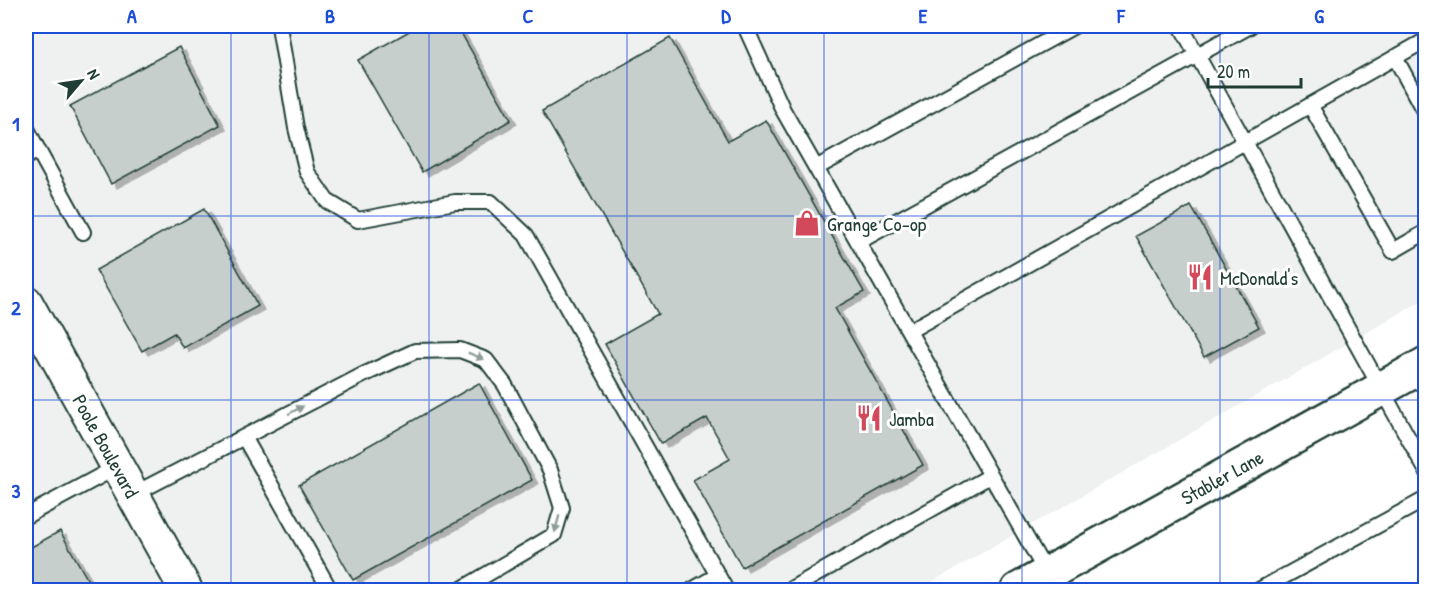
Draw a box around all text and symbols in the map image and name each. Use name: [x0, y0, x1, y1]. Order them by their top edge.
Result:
text: A: [127, 2, 137, 29]
text: B: [325, 2, 335, 29]
text: C: [523, 2, 534, 29]
text: D: [721, 2, 731, 29]
text: E: [919, 2, 928, 29]
text: F: [1116, 2, 1126, 29]
text: G: [1314, 2, 1324, 29]
north arrow: [51, 51, 111, 111]
scale bar: [1208, 51, 1301, 89]
text: 20 m: [1217, 59, 1250, 84]
text: N: [82, 65, 106, 83]
text: 1: [12, 110, 20, 137]
shop icon: Grange Co-op: [792, 208, 822, 238]
place label: Grange Co-op: [827, 210, 927, 237]
restaurant icon: McDonald's: [1185, 262, 1215, 292]
place label: McDonald's: [1220, 264, 1299, 291]
text: 2: [11, 294, 21, 321]
one-way arrow: [467, 352, 485, 361]
street label: Poole Boulevard: [66, 389, 146, 503]
restaurant icon: Jamba: [854, 403, 884, 433]
one-way arrow: [288, 405, 305, 415]
place label: Jamba: [889, 405, 934, 432]
street label: Stabler Lane: [1176, 443, 1268, 511]
text: 3: [12, 477, 21, 504]
one-way arrow: [552, 515, 561, 533]

